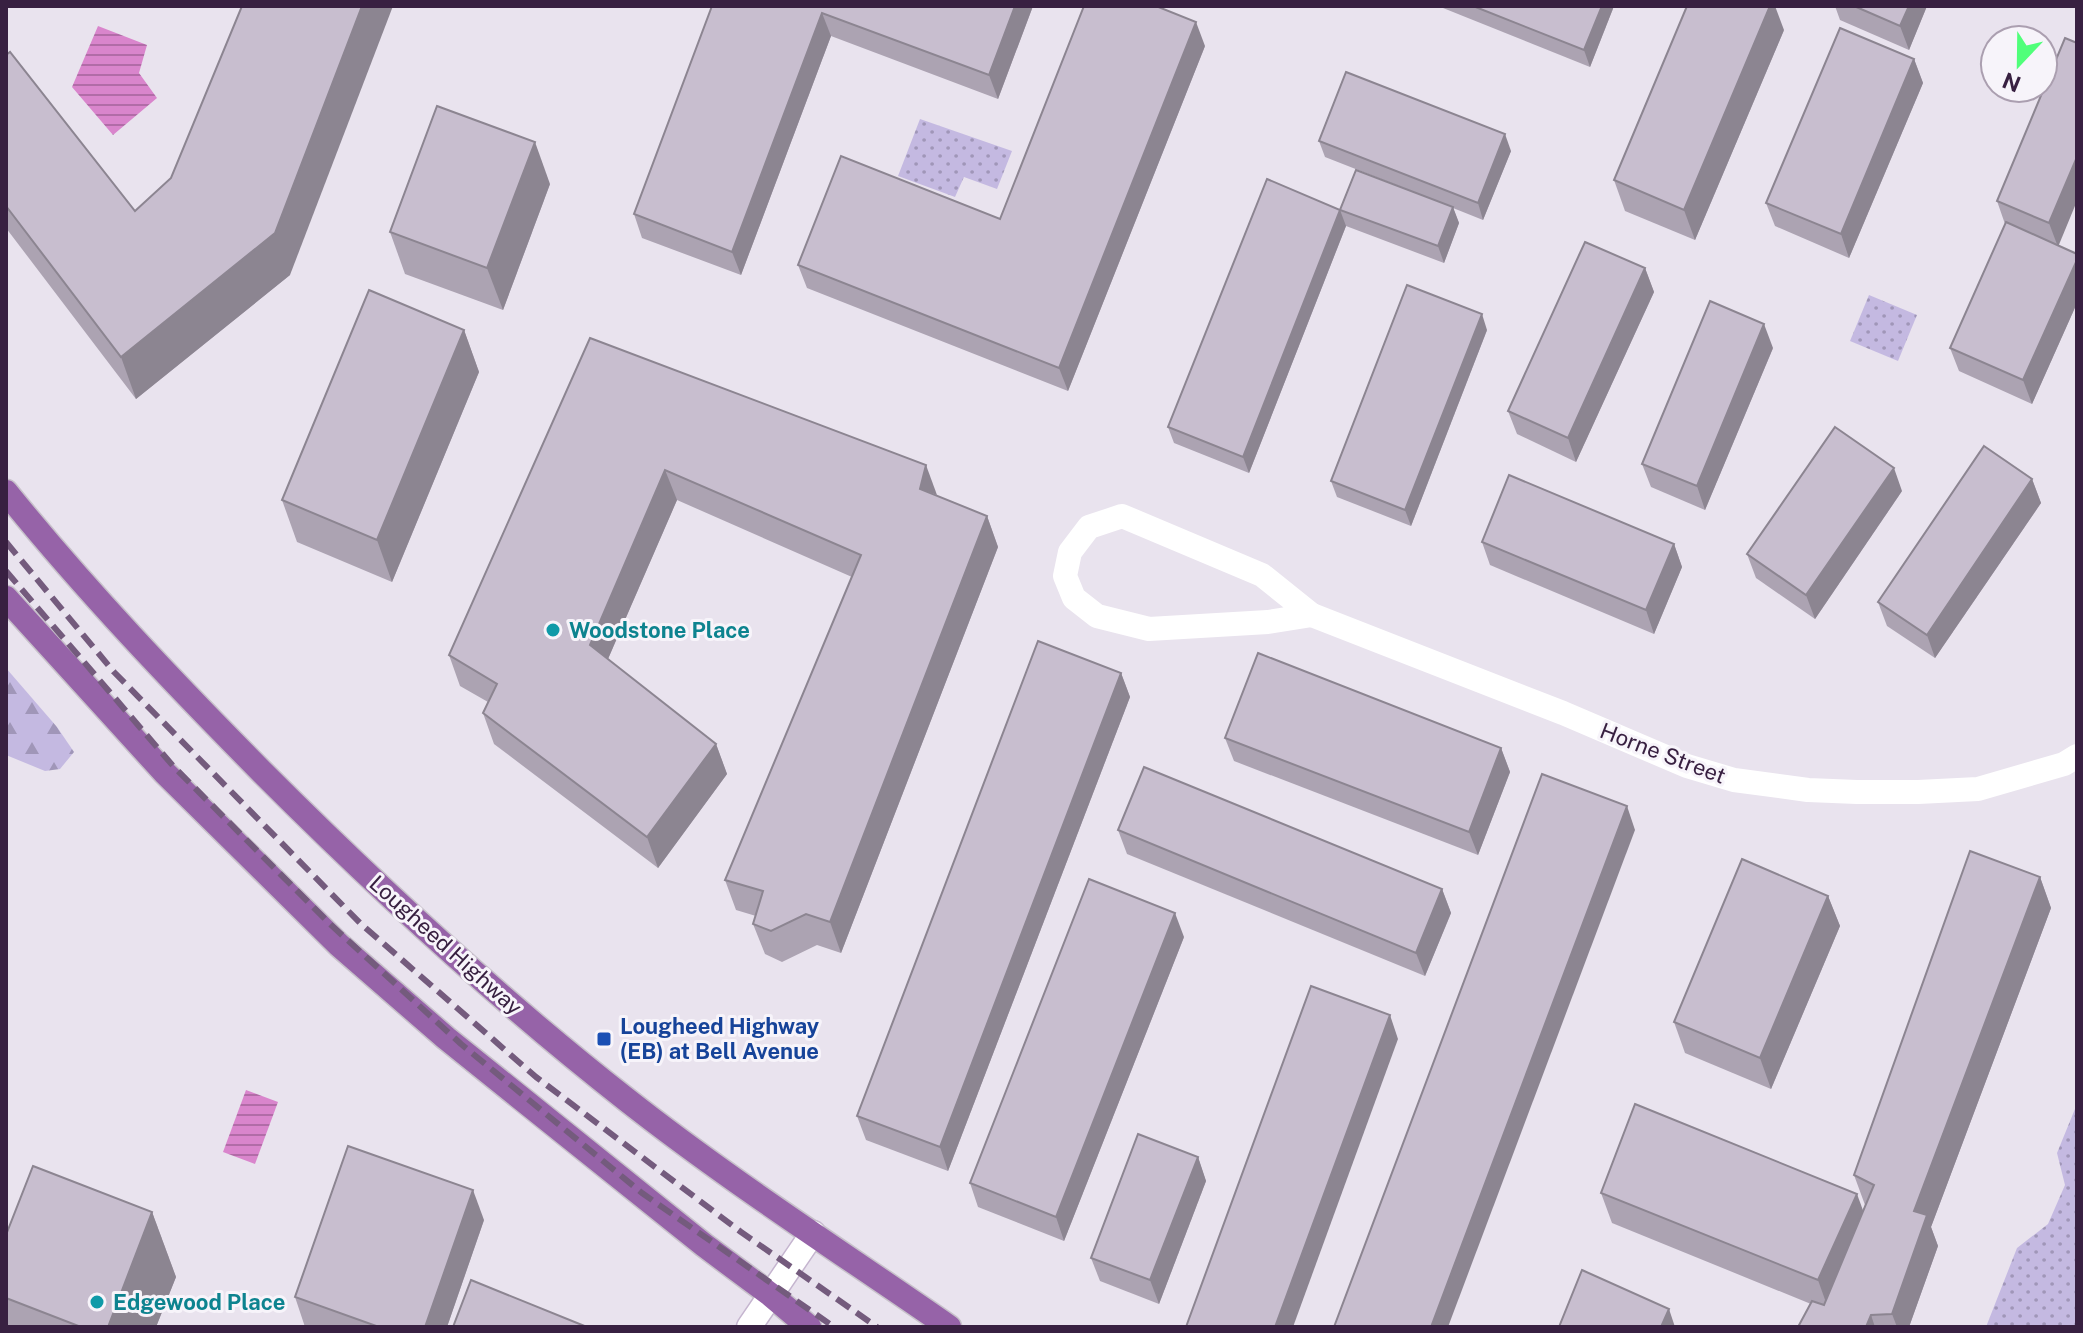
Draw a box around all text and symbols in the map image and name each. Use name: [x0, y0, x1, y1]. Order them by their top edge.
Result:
north arrow: [1979, 24, 2059, 104]
text: N: [1999, 67, 2024, 98]
place label: Woodstone Place: [569, 617, 750, 643]
marker: Woodstone Place: [544, 621, 562, 639]
street label: Horne Street: [1597, 717, 1729, 789]
street label: Lougheed Highway: [365, 870, 528, 1020]
place label: Lougheed Highway (EB) at Bell Avenue: [620, 1013, 820, 1064]
marker: Lougheed Highway (EB) at Bell Avenue: [595, 1030, 613, 1048]
place label: Edgewood Place: [113, 1289, 285, 1315]
marker: Edgewood Place: [88, 1293, 106, 1311]

